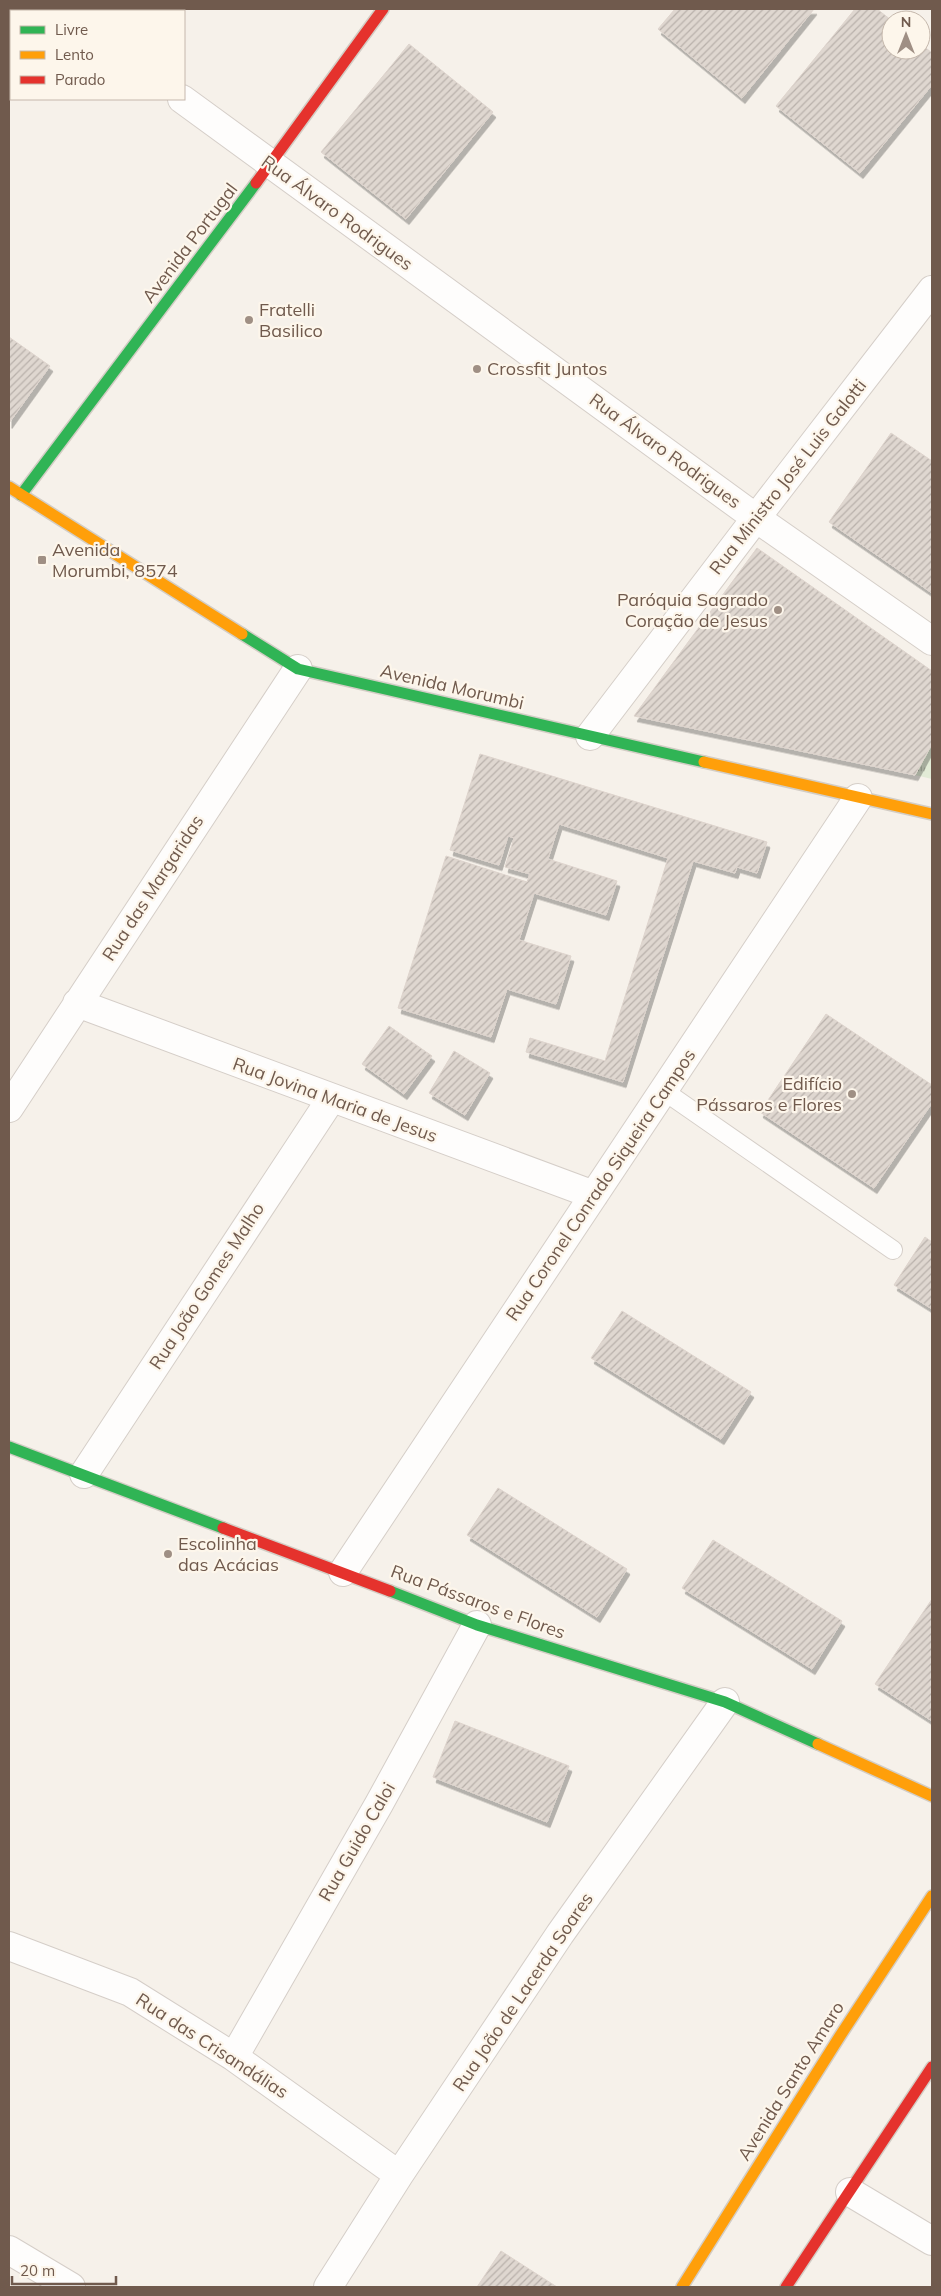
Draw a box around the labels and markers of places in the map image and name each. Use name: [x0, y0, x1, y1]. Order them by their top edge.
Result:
place label: Fratelli Basilico: [259, 298, 323, 342]
marker: Fratelli Basilico: [243, 314, 255, 326]
place label: Crossfit Juntos: [487, 357, 608, 380]
marker: Crossfit Juntos: [471, 363, 483, 375]
place label: Avenida Morumbi, 8574: [52, 538, 178, 582]
marker: Avenida Morumbi, 8574: [36, 554, 48, 566]
place label: Paróquia Sagrado Coração de Jesus: [617, 588, 768, 632]
marker: Paróquia Sagrado Coração de Jesus: [772, 604, 784, 616]
place label: Edifício Pássaros e Flores: [696, 1072, 842, 1116]
marker: Edifício Pássaros e Flores: [846, 1088, 858, 1100]
place label: Escolinha das Acácias: [178, 1532, 279, 1576]
marker: Escolinha das Acácias: [162, 1548, 174, 1560]

